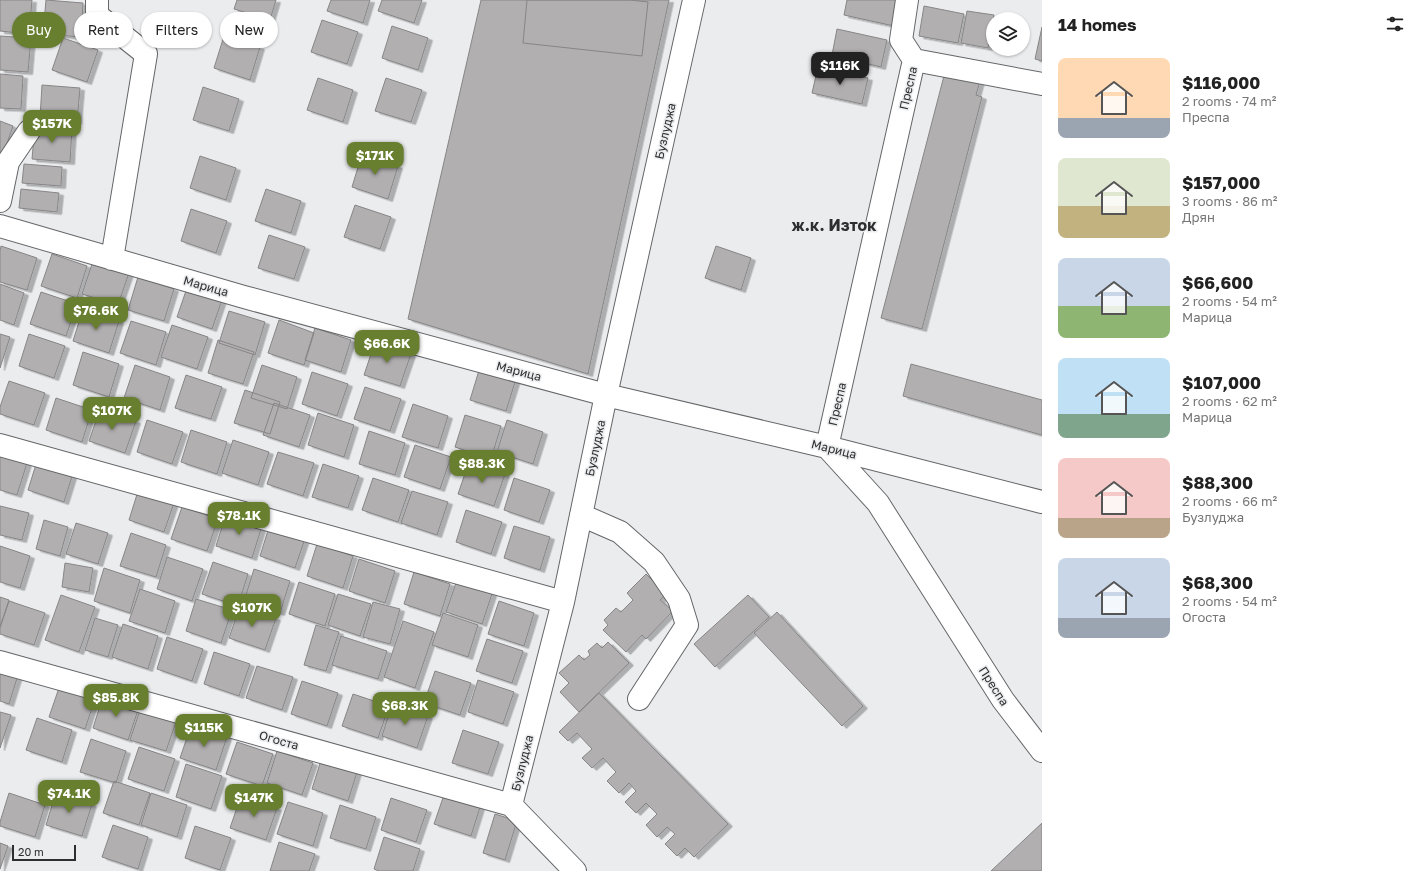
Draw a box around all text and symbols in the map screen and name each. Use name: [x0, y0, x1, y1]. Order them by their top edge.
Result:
chip: Buy: [12, 12, 66, 48]
chip: Rent: [74, 12, 133, 48]
chip: Filters: [141, 12, 212, 48]
chip: New: [220, 12, 278, 48]
map controls: [986, 12, 1030, 56]
button: layers: [986, 12, 1030, 56]
icon: filters: [1384, 13, 1406, 35]
text: 14 homes: [1058, 14, 1137, 35]
pin: $116K: [812, 52, 868, 86]
text: $116K: [820, 57, 860, 73]
street label: Преспа: [896, 65, 920, 111]
text: $116,000: [1182, 72, 1260, 93]
icon: home: [1090, 74, 1138, 122]
text: 2 rooms · 74 m²: [1182, 93, 1276, 109]
street label: Бузлуджа: [651, 101, 679, 161]
text: Преспа: [1182, 109, 1230, 125]
pin: $157K: [24, 110, 80, 144]
text: $157K: [32, 115, 72, 131]
pin: $171K: [347, 142, 403, 176]
text: $171K: [356, 147, 394, 163]
text: $157,000: [1182, 172, 1260, 193]
icon: home: [1090, 174, 1138, 222]
text: 3 rooms · 86 m²: [1182, 193, 1277, 209]
text: Дрян: [1182, 209, 1215, 225]
district label: ж.к. Изток: [792, 215, 877, 235]
street label: Марица: [182, 272, 230, 300]
text: $66,600: [1182, 272, 1253, 293]
icon: home: [1090, 274, 1138, 322]
text: 2 rooms · 54 m²: [1182, 293, 1277, 309]
pin: $76.6K: [63, 297, 129, 331]
text: $76.6K: [73, 302, 119, 318]
text: Марица: [1182, 309, 1232, 325]
pin: $66.6K: [354, 330, 420, 364]
text: $66.6K: [363, 335, 411, 351]
street label: Марица: [495, 358, 543, 384]
text: $107,000: [1182, 372, 1261, 393]
icon: home: [1090, 374, 1138, 422]
street label: Преспа: [825, 381, 849, 427]
text: 2 rooms · 62 m²: [1182, 393, 1277, 409]
pin: $107K: [84, 397, 140, 431]
text: $107K: [92, 402, 132, 418]
text: Марица: [1182, 409, 1232, 425]
street label: Бузлуджа: [582, 418, 608, 478]
street label: Марица: [810, 436, 858, 462]
pin: $88.3K: [449, 450, 515, 484]
text: $88.3K: [459, 455, 505, 471]
text: $88,300: [1182, 472, 1253, 493]
icon: home: [1090, 474, 1138, 522]
text: 2 rooms · 66 m²: [1182, 493, 1277, 509]
pin: $78.1K: [206, 502, 272, 536]
text: $78.1K: [217, 507, 261, 523]
text: Бузлуджа: [1182, 509, 1244, 525]
text: $68,300: [1182, 572, 1253, 593]
icon: home: [1090, 574, 1138, 622]
text: 2 rooms · 54 m²: [1182, 593, 1277, 609]
pin: $107K: [224, 594, 280, 628]
text: $107K: [232, 599, 272, 615]
text: Огоста: [1182, 609, 1226, 625]
street label: Преспа: [976, 664, 1012, 708]
pin: $85.8K: [83, 684, 149, 718]
text: $85.8K: [93, 689, 139, 705]
pin: $68.3K: [372, 692, 438, 726]
text: $68.3K: [382, 697, 428, 713]
pin: $115K: [176, 714, 232, 748]
text: $115K: [184, 719, 224, 735]
street label: Огоста: [257, 727, 301, 753]
street label: Бузлуджа: [508, 733, 536, 793]
pin: $74.1K: [36, 780, 102, 814]
pin: $147K: [226, 784, 282, 818]
text: $74.1K: [47, 785, 91, 801]
text: $147K: [234, 789, 274, 805]
scale bar: [12, 843, 76, 862]
text: 20 m: [18, 845, 44, 858]

